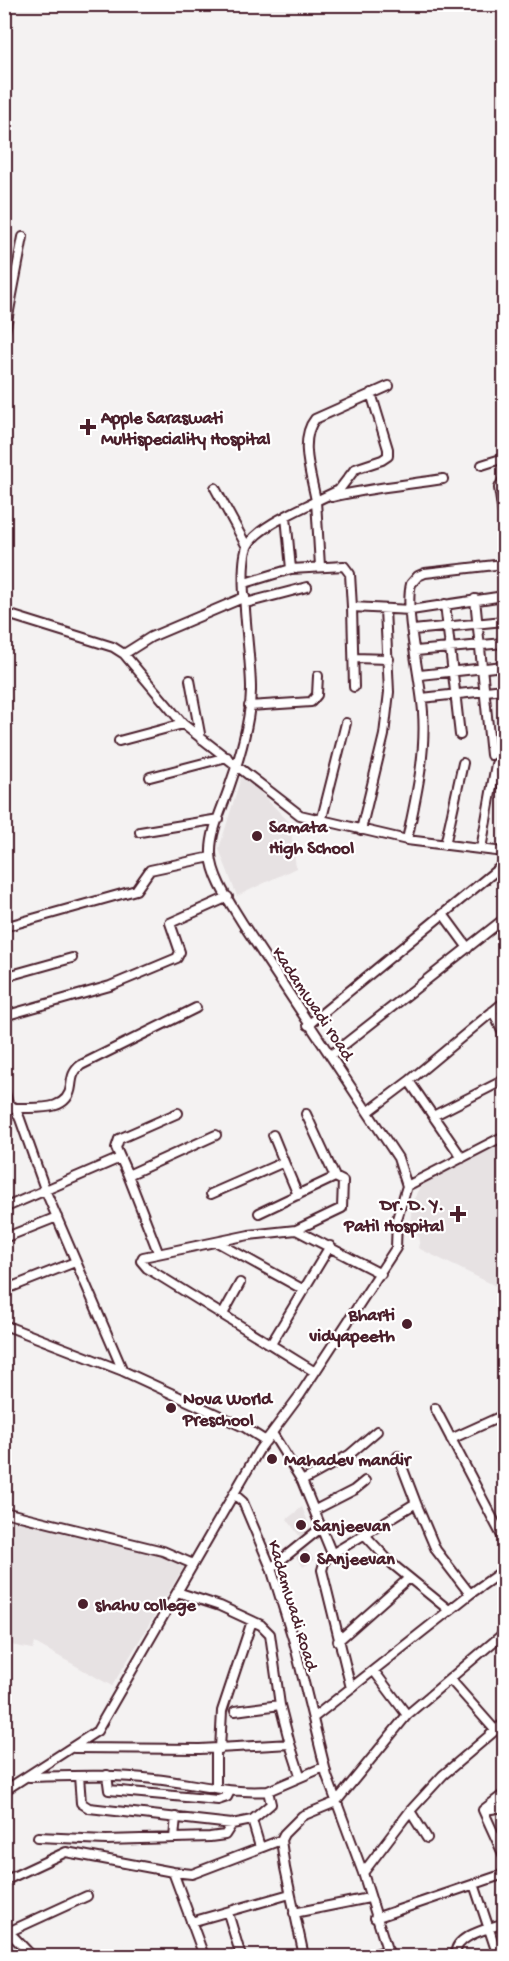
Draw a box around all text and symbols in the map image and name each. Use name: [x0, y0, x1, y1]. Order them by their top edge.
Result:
place label: Apple Saraswati Multispeciality Hospital: [100, 409, 271, 451]
marker: Apple Saraswati Multispeciality Hospital: [79, 418, 97, 436]
place label: Samata High School: [269, 818, 354, 860]
marker: Samata High School: [250, 829, 264, 843]
street label: Kadamwadi road: [266, 944, 358, 1066]
place label: Dr. D. Y. Patil Hospital: [343, 1196, 444, 1238]
marker: Dr. D. Y. Patil Hospital: [449, 1205, 467, 1223]
place label: Bharti vidyapeeth: [308, 1306, 395, 1348]
marker: Bharti vidyapeeth: [400, 1317, 414, 1331]
place label: Nova World Preschool: [182, 1390, 274, 1432]
marker: Nova World Preschool: [164, 1401, 178, 1415]
place label: Mahadev mandir: [284, 1451, 413, 1472]
marker: Mahadev mandir: [265, 1452, 279, 1466]
place label: Sanjeevan: [313, 1517, 391, 1538]
marker: Sanjeevan: [294, 1518, 308, 1532]
street label: Kadamwadi Road: [262, 1538, 322, 1675]
place label: SAnjeevan: [317, 1550, 395, 1571]
marker: SAnjeevan: [298, 1551, 312, 1565]
place label: shahu college: [95, 1596, 197, 1617]
marker: shahu college: [76, 1597, 90, 1611]

